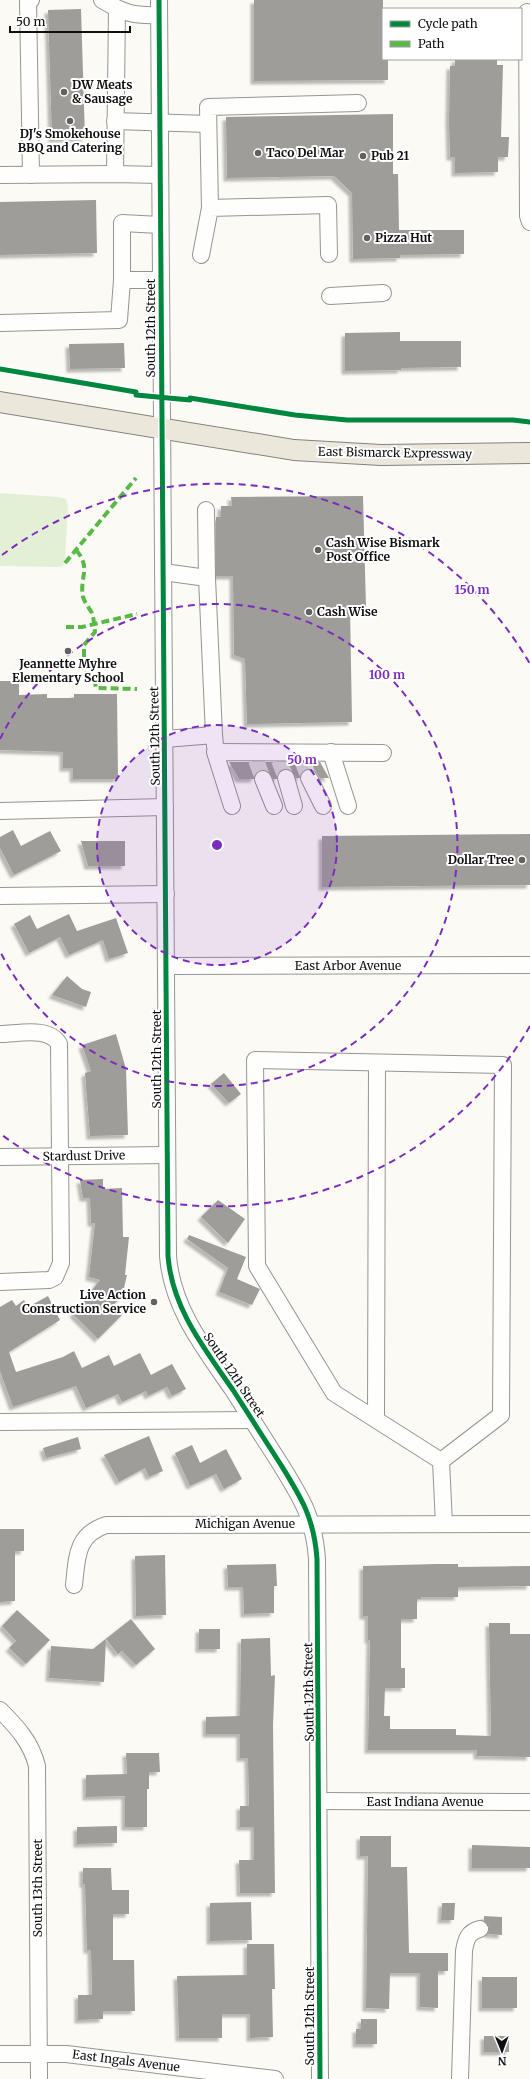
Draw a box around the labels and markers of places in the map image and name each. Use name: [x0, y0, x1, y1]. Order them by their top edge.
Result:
place label: DW Meats & Sausage: [72, 77, 133, 106]
marker: DW Meats & Sausage: [59, 87, 69, 97]
marker: DJ's Smokehouse BBQ and Catering: [65, 116, 75, 126]
place label: DJ's Smokehouse BBQ and Catering: [18, 126, 123, 155]
place label: Taco Del Mar: [266, 145, 345, 160]
marker: Taco Del Mar: [253, 148, 263, 158]
place label: Pub 21: [371, 148, 409, 163]
marker: Pub 21: [358, 151, 368, 161]
place label: Pizza Hut: [375, 230, 432, 245]
marker: Pizza Hut: [362, 233, 372, 243]
place label: Cash Wise Bismark Post Office: [326, 535, 440, 564]
marker: Cash Wise Bismark Post Office: [313, 545, 323, 555]
place label: Cash Wise: [317, 604, 378, 619]
marker: Cash Wise: [304, 607, 314, 617]
marker: Jeannette Myhre Elementary School: [63, 646, 73, 656]
place label: Jeannette Myhre Elementary School: [12, 656, 124, 685]
centre of rings: [210, 838, 224, 852]
place label: Dollar Tree: [448, 852, 514, 867]
marker: Dollar Tree: [517, 855, 527, 865]
place label: Live Action Construction Service: [22, 1287, 146, 1316]
marker: Live Action Construction Service: [149, 1297, 159, 1307]

